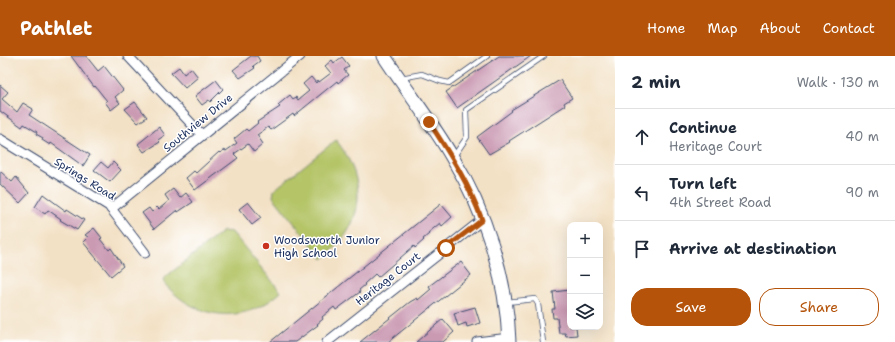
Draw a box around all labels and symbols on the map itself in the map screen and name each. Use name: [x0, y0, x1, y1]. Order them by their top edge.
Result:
street label: Southview Drive: [160, 90, 236, 156]
route end: [420, 113, 438, 131]
street label: Springs Road: [51, 154, 119, 204]
place label: Woodsworth Junior High School: [274, 233, 380, 261]
route start: [437, 239, 455, 257]
marker: Woodsworth Junior High School: [261, 241, 271, 251]
street label: Heritage Court: [352, 249, 424, 309]

